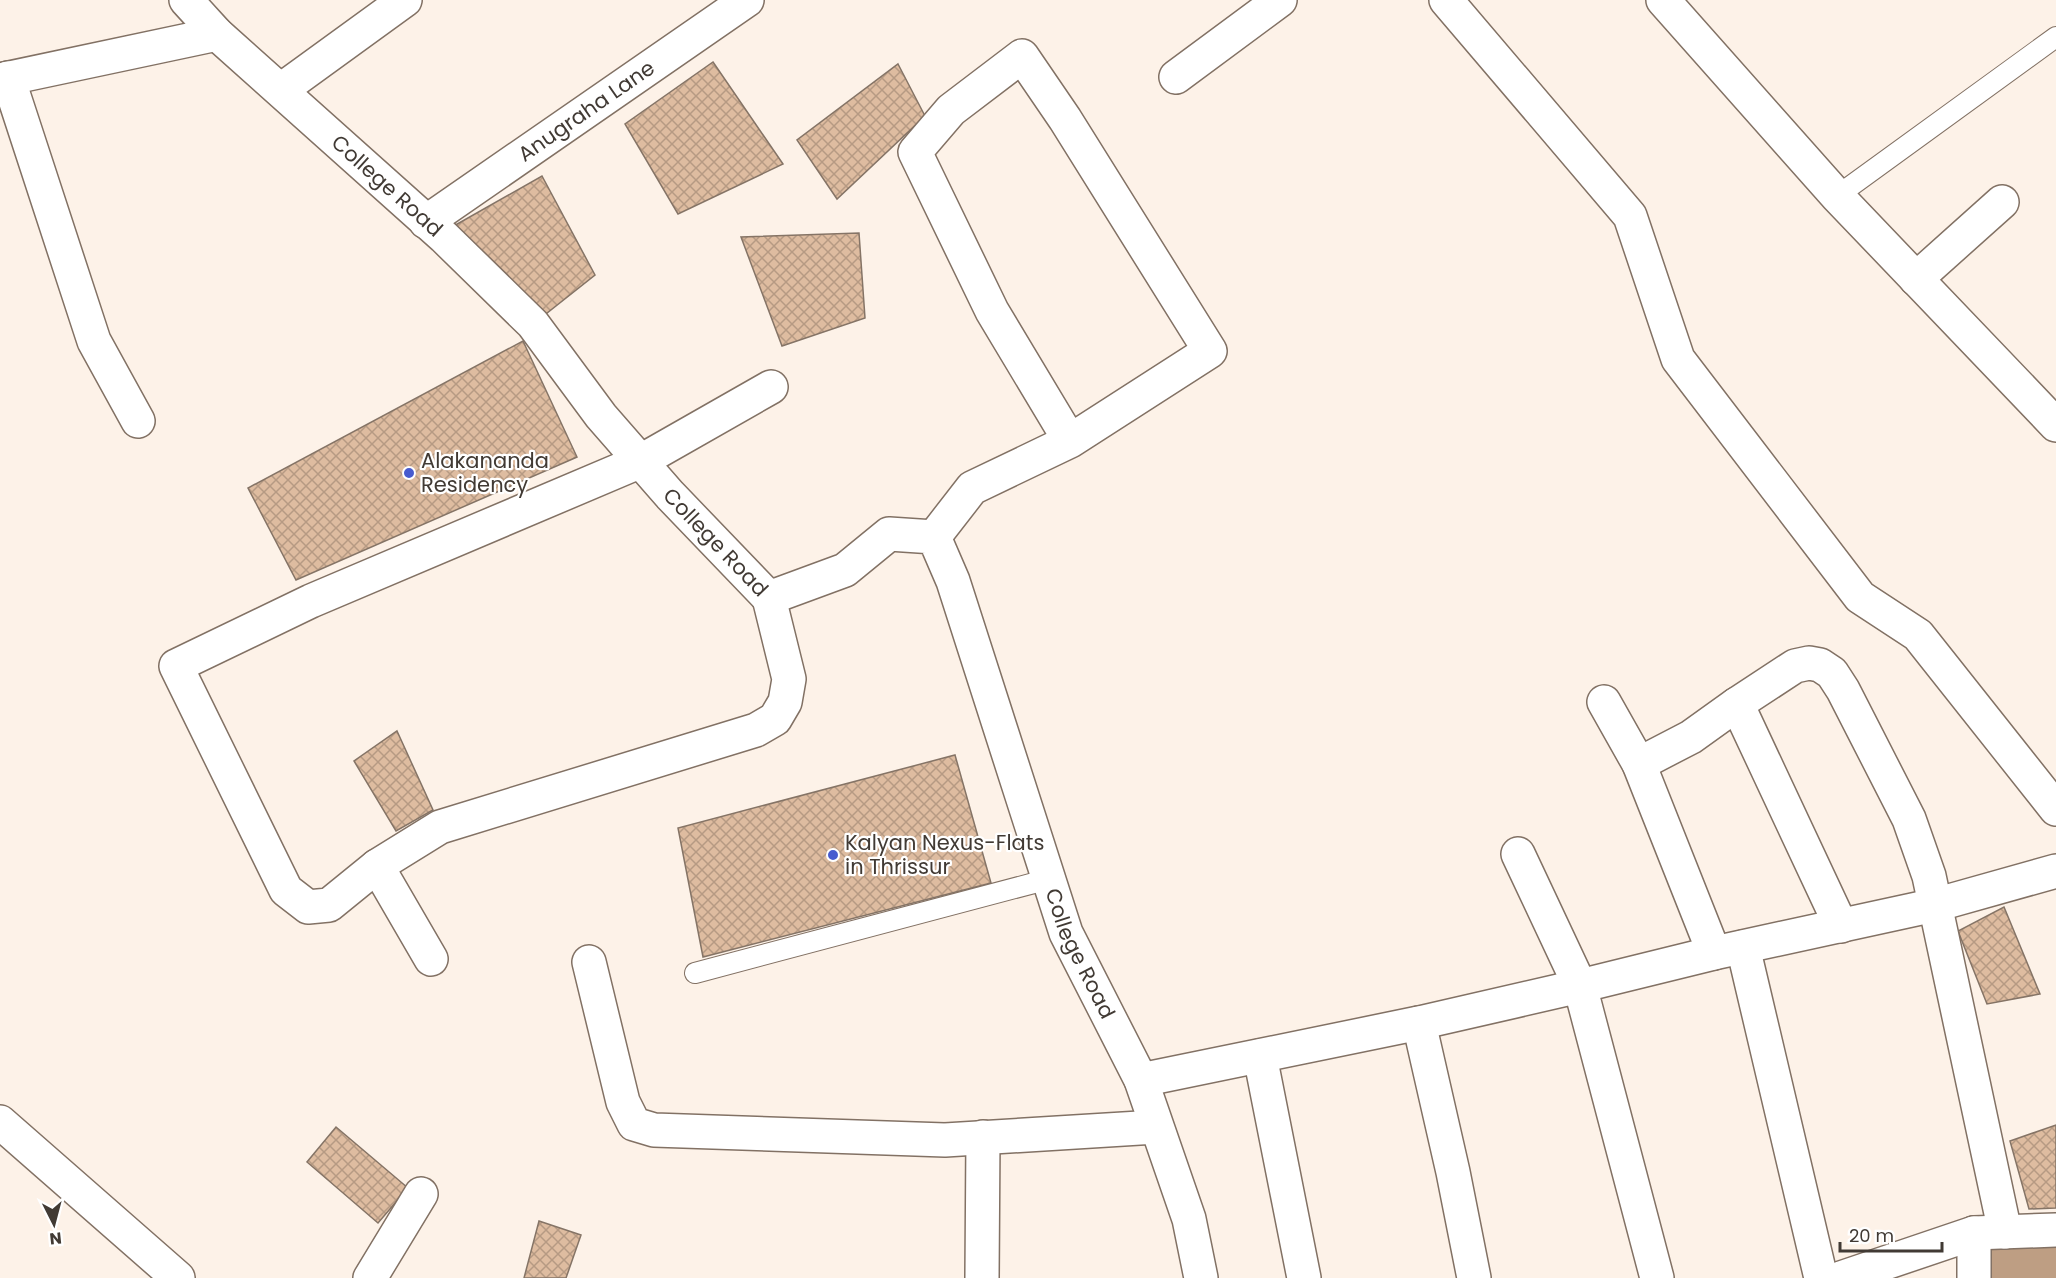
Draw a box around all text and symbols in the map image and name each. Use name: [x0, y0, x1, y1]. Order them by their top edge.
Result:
street label: Anugraha Lane: [512, 53, 660, 168]
street label: College Road: [325, 128, 449, 243]
place label: Alakananda Residency: [421, 446, 549, 499]
marker: Alakananda Residency: [402, 466, 416, 480]
street label: College Road: [657, 481, 775, 603]
place label: Kalyan Nexus-Flats in Thrissur: [845, 828, 1044, 881]
marker: Kalyan Nexus-Flats in Thrissur: [826, 848, 840, 862]
street label: College Road: [1039, 885, 1122, 1024]
north arrow: [24, 1194, 84, 1254]
scale bar: [1840, 1215, 1942, 1253]
text: 20 m: [1849, 1223, 1894, 1248]
text: N: [48, 1226, 63, 1250]

